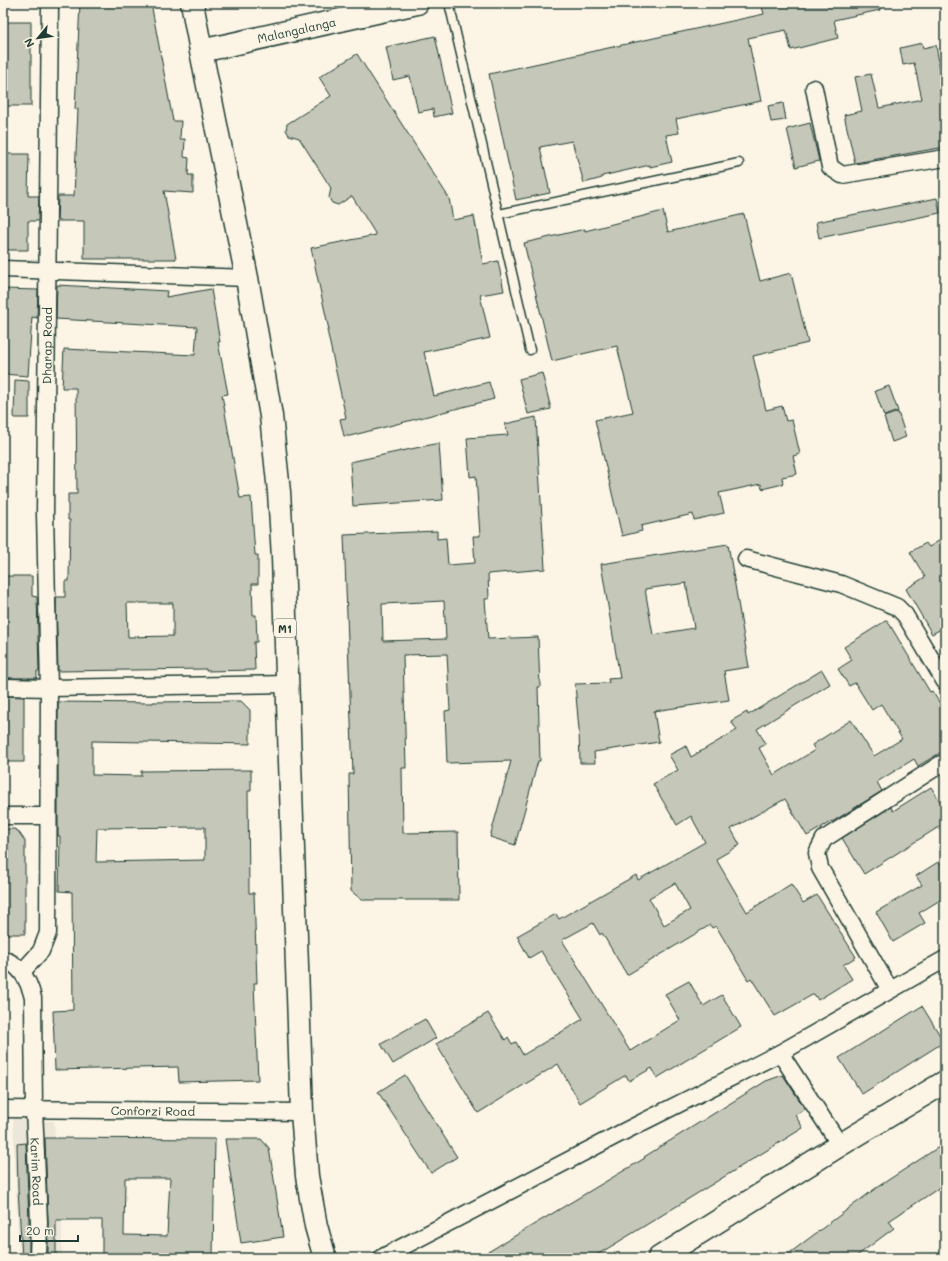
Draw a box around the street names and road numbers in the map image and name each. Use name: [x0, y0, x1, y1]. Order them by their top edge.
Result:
street label: Malangalanga: [256, 13, 338, 46]
street label: Dharap Road: [38, 307, 55, 384]
road number: M1: [274, 619, 296, 637]
street label: Conforzi Road: [111, 1102, 196, 1119]
street label: Karim Road: [27, 1137, 46, 1206]

